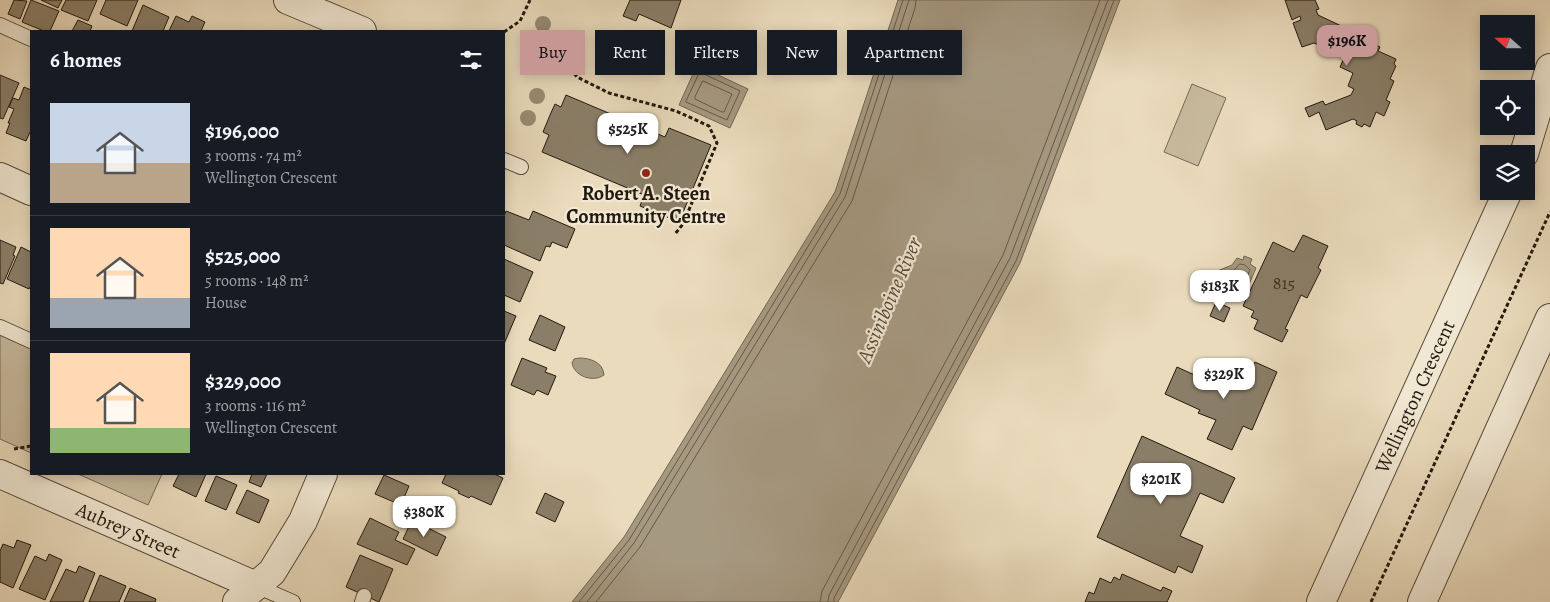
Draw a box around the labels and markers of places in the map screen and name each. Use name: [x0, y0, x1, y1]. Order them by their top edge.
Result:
pin: $196K: [1312, 24, 1382, 67]
pin: $525K: [593, 112, 663, 155]
marker: Robert A. Steen Community Centre: [640, 167, 652, 179]
place label: Robert A. Steen Community Centre: [566, 180, 726, 230]
pin: $183K: [1185, 270, 1255, 312]
pin: $329K: [1189, 358, 1259, 400]
pin: $201K: [1126, 462, 1196, 505]
pin: $380K: [389, 496, 459, 538]

